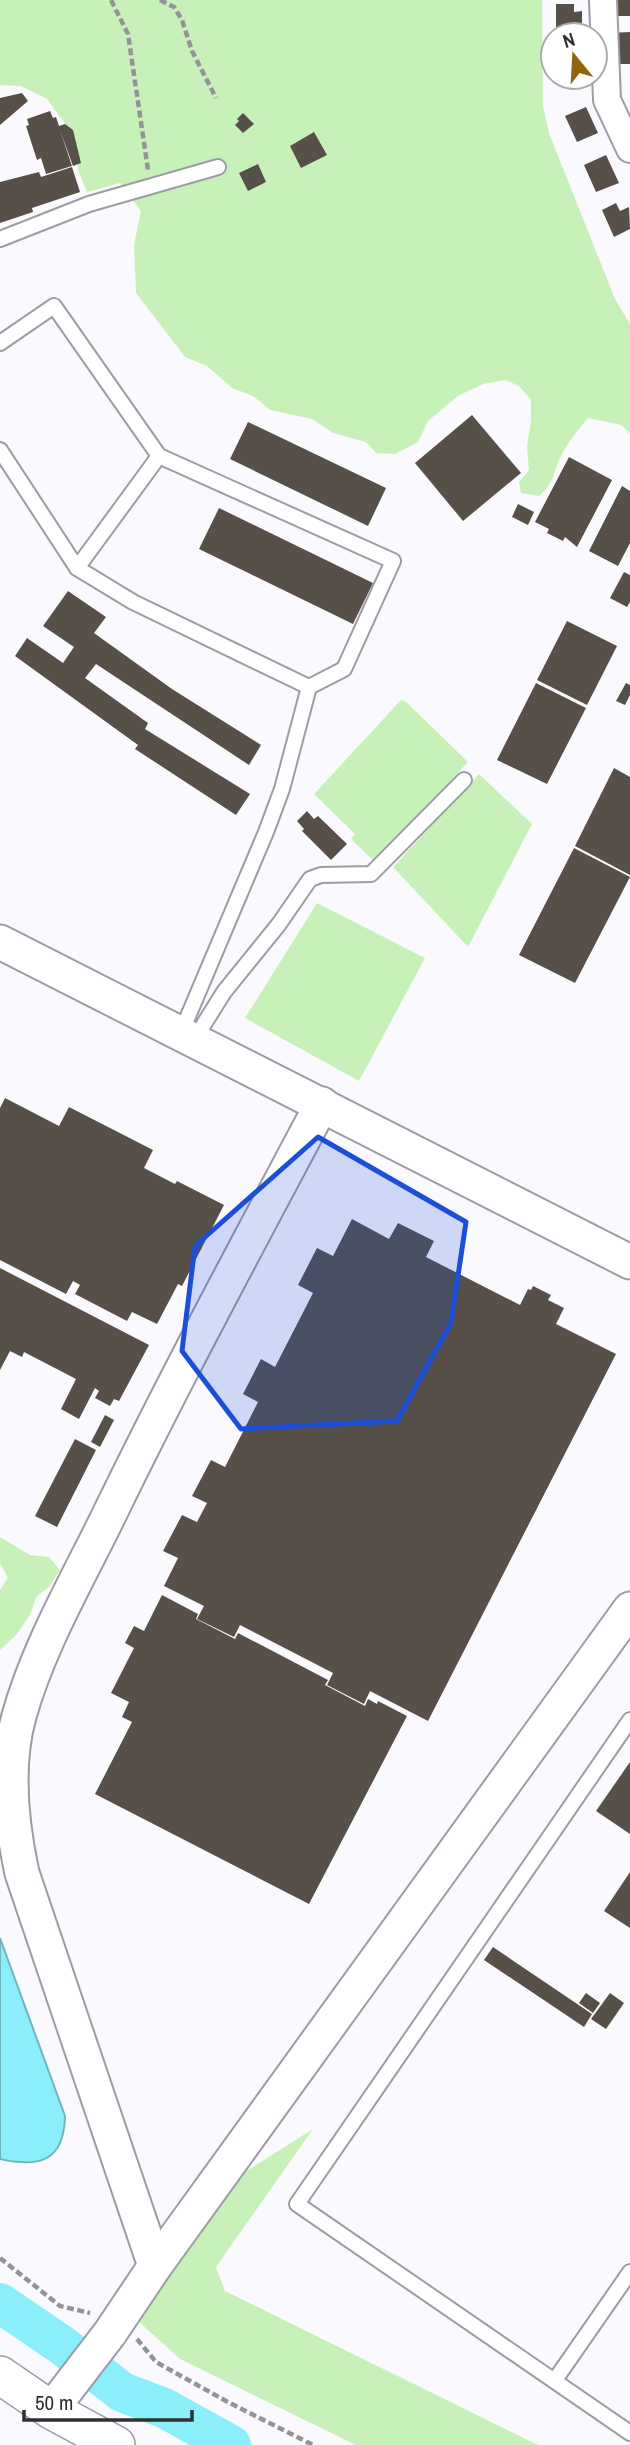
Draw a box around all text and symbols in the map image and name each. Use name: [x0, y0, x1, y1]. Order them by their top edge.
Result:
north arrow: [539, 21, 609, 91]
text: N: [559, 26, 578, 54]
scale bar: [24, 2378, 192, 2422]
text: 50 m: [35, 2388, 73, 2417]

